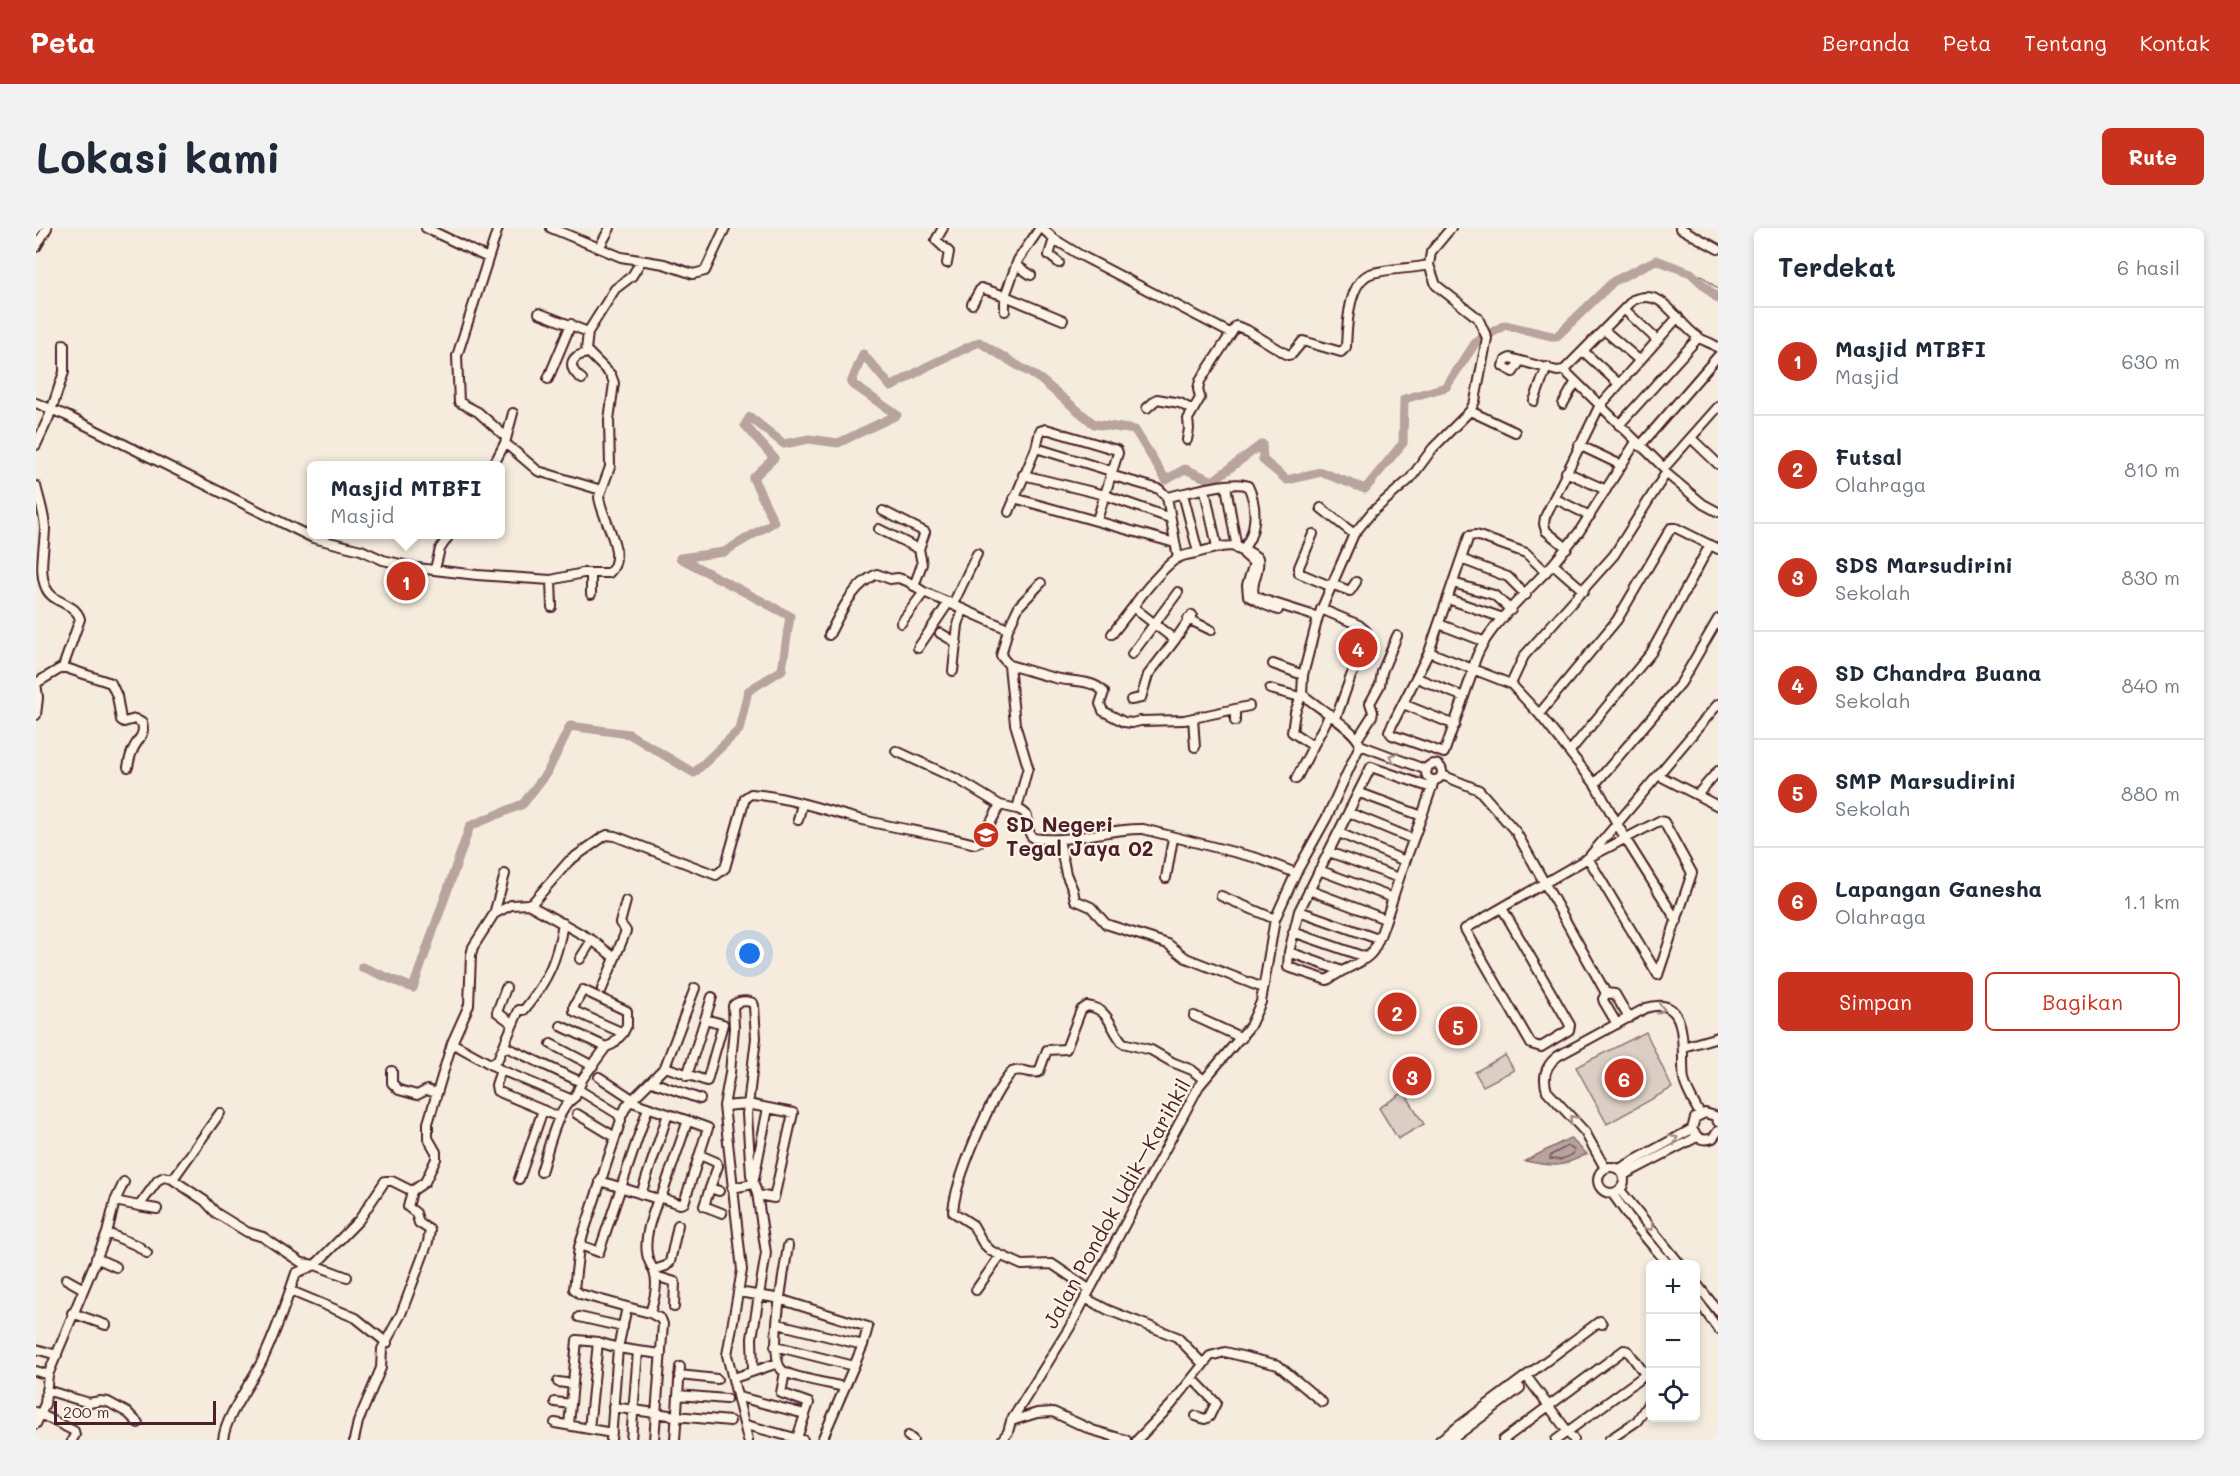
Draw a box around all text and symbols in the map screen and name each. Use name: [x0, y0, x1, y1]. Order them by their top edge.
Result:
text: Peta: [30, 24, 95, 60]
text: Beranda: [1822, 29, 1910, 56]
text: Peta: [1943, 29, 1991, 56]
text: Tentang: [2024, 29, 2107, 56]
text: Kontak: [2140, 29, 2210, 56]
button: Rute: [2102, 128, 2204, 185]
text: Lokasi kami: [36, 129, 281, 184]
text: Terdekat: [1778, 250, 1896, 284]
text: 6 hasil: [2117, 254, 2180, 280]
text: Masjid MTBFI: [1835, 334, 1986, 363]
text: 1: [1793, 348, 1802, 374]
text: 630 m: [2122, 348, 2180, 374]
text: Masjid: [1835, 363, 1899, 389]
text: Futsal: [1835, 442, 1902, 471]
text: 2: [1792, 456, 1803, 482]
text: 810 m: [2124, 456, 2180, 482]
popup: [307, 461, 505, 539]
text: Olahraga: [1835, 471, 1926, 497]
text: Masjid MTBFI: [331, 473, 481, 502]
text: Masjid: [331, 502, 394, 528]
text: SDS Marsudirini: [1835, 550, 2013, 579]
pin: 1: [386, 558, 425, 604]
text: 3: [1792, 564, 1804, 590]
text: 830 m: [2122, 564, 2180, 590]
text: Sekolah: [1835, 579, 1910, 605]
pin: 4: [1338, 626, 1378, 670]
text: SD Chandra Buana: [1835, 658, 2042, 687]
text: 4: [1791, 672, 1804, 698]
text: 840 m: [2121, 672, 2180, 698]
text: Sekolah: [1835, 687, 1910, 713]
one-way arrow: [1389, 752, 1400, 764]
text: SMP Marsudirini: [1835, 766, 2016, 795]
text: 5: [1792, 780, 1803, 806]
text: 880 m: [2121, 780, 2180, 806]
text: Sekolah: [1835, 795, 1910, 821]
place label: SD Negeri Tegal Jaya 02: [1006, 810, 1153, 862]
school or university icon: SD Negeri Tegal Jaya 02: [971, 820, 1001, 850]
text: Lapangan Ganesha: [1835, 874, 2042, 903]
text: 6: [1791, 888, 1804, 914]
text: 1.1 km: [2123, 888, 2180, 914]
text: Olahraga: [1835, 903, 1926, 929]
your location: [735, 939, 764, 968]
button: Simpan: [1778, 972, 1973, 1031]
button: Bagikan: [1985, 972, 2180, 1031]
pin: 2: [1378, 990, 1416, 1034]
one-way arrow: [1656, 1002, 1666, 1015]
pin: 5: [1438, 1004, 1478, 1048]
pin: 3: [1392, 1054, 1432, 1098]
pin: 6: [1604, 1056, 1644, 1100]
street label: Jalan Pondok Udik–Karihkil: [1036, 1073, 1196, 1333]
one-way arrow: [1569, 1116, 1580, 1126]
one-way arrow: [1668, 1135, 1678, 1146]
one-way arrow: [1643, 1220, 1654, 1231]
map controls: [1646, 1260, 1700, 1422]
button: +: [1646, 1260, 1700, 1314]
button: −: [1646, 1314, 1700, 1368]
button: locate: [1646, 1368, 1700, 1422]
scale bar: [54, 1398, 216, 1426]
text: 200 m: [63, 1401, 110, 1422]

